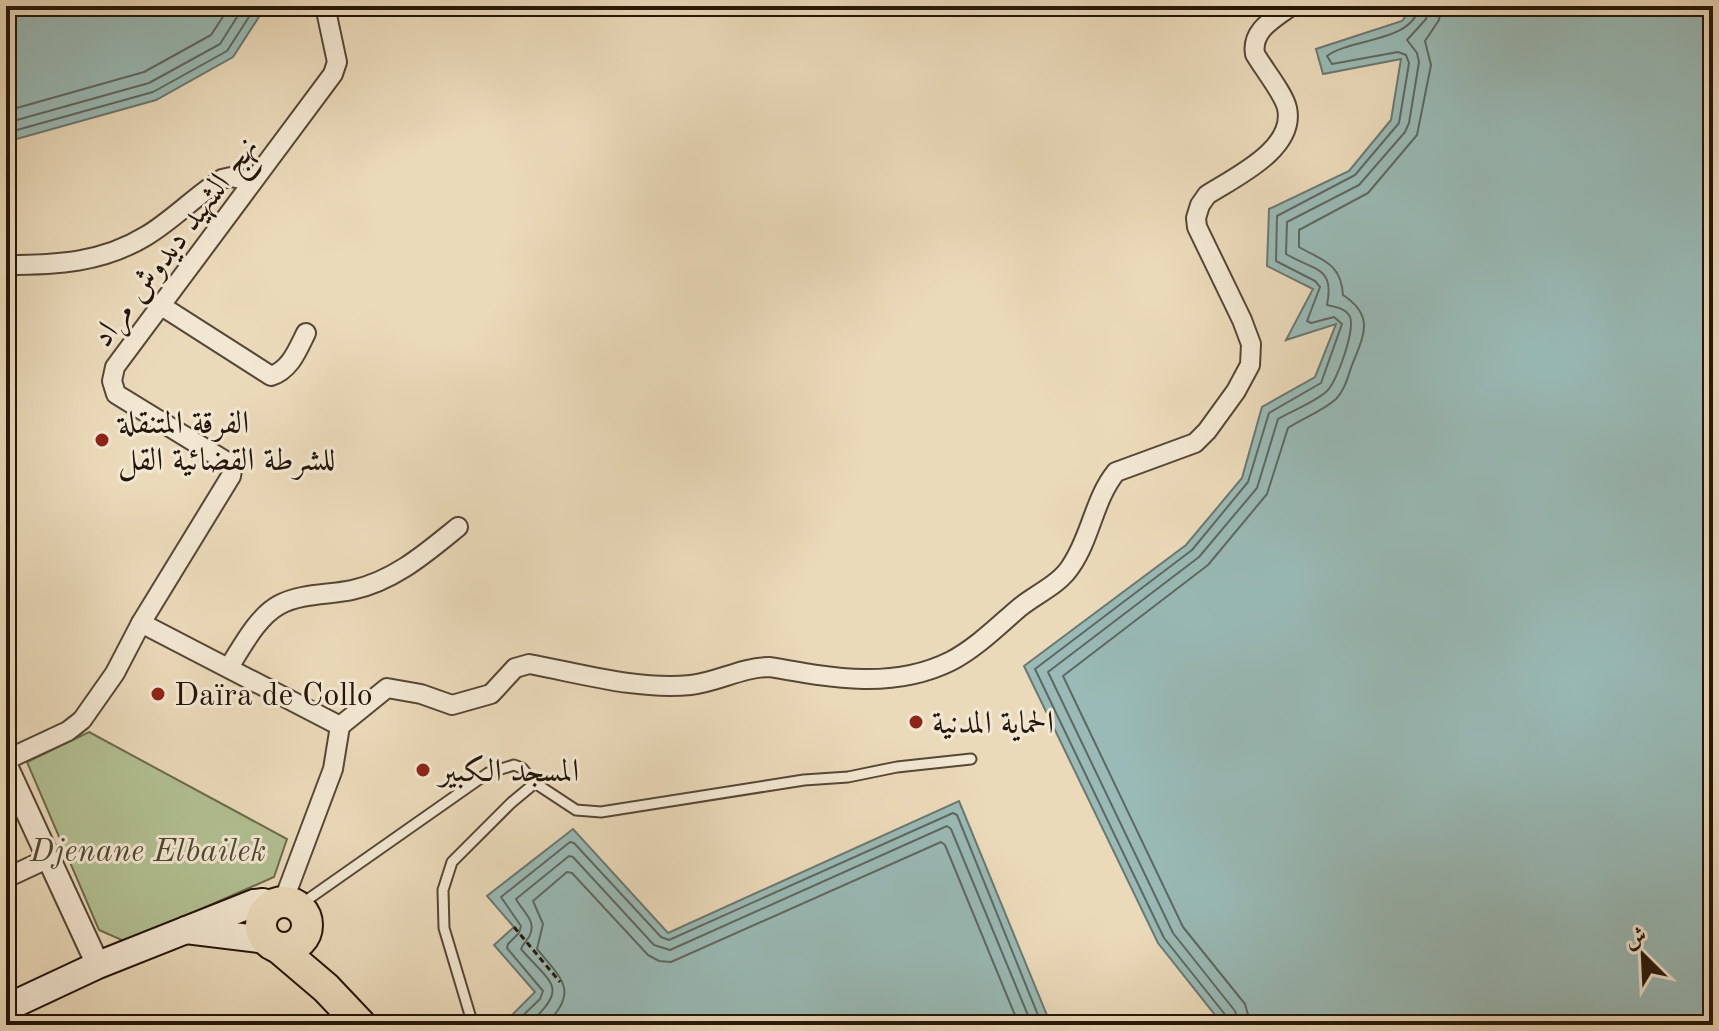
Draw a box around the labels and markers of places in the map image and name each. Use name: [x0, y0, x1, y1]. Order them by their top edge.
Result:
place label: الفرقة المتنقلة للشرطة القضائية القل: [116, 409, 336, 482]
marker: الفرقة المتنقلة للشرطة القضائية القل: [93, 431, 111, 449]
place label: Daïra de Collo: [174, 681, 373, 713]
marker: Daïra de Collo: [149, 685, 167, 703]
place label: الحماية المدنية: [932, 709, 1054, 742]
marker: الحماية المدنية: [907, 713, 925, 731]
place label: المسجد الكبير: [436, 754, 579, 789]
marker: المسجد الكبير: [414, 761, 432, 779]

